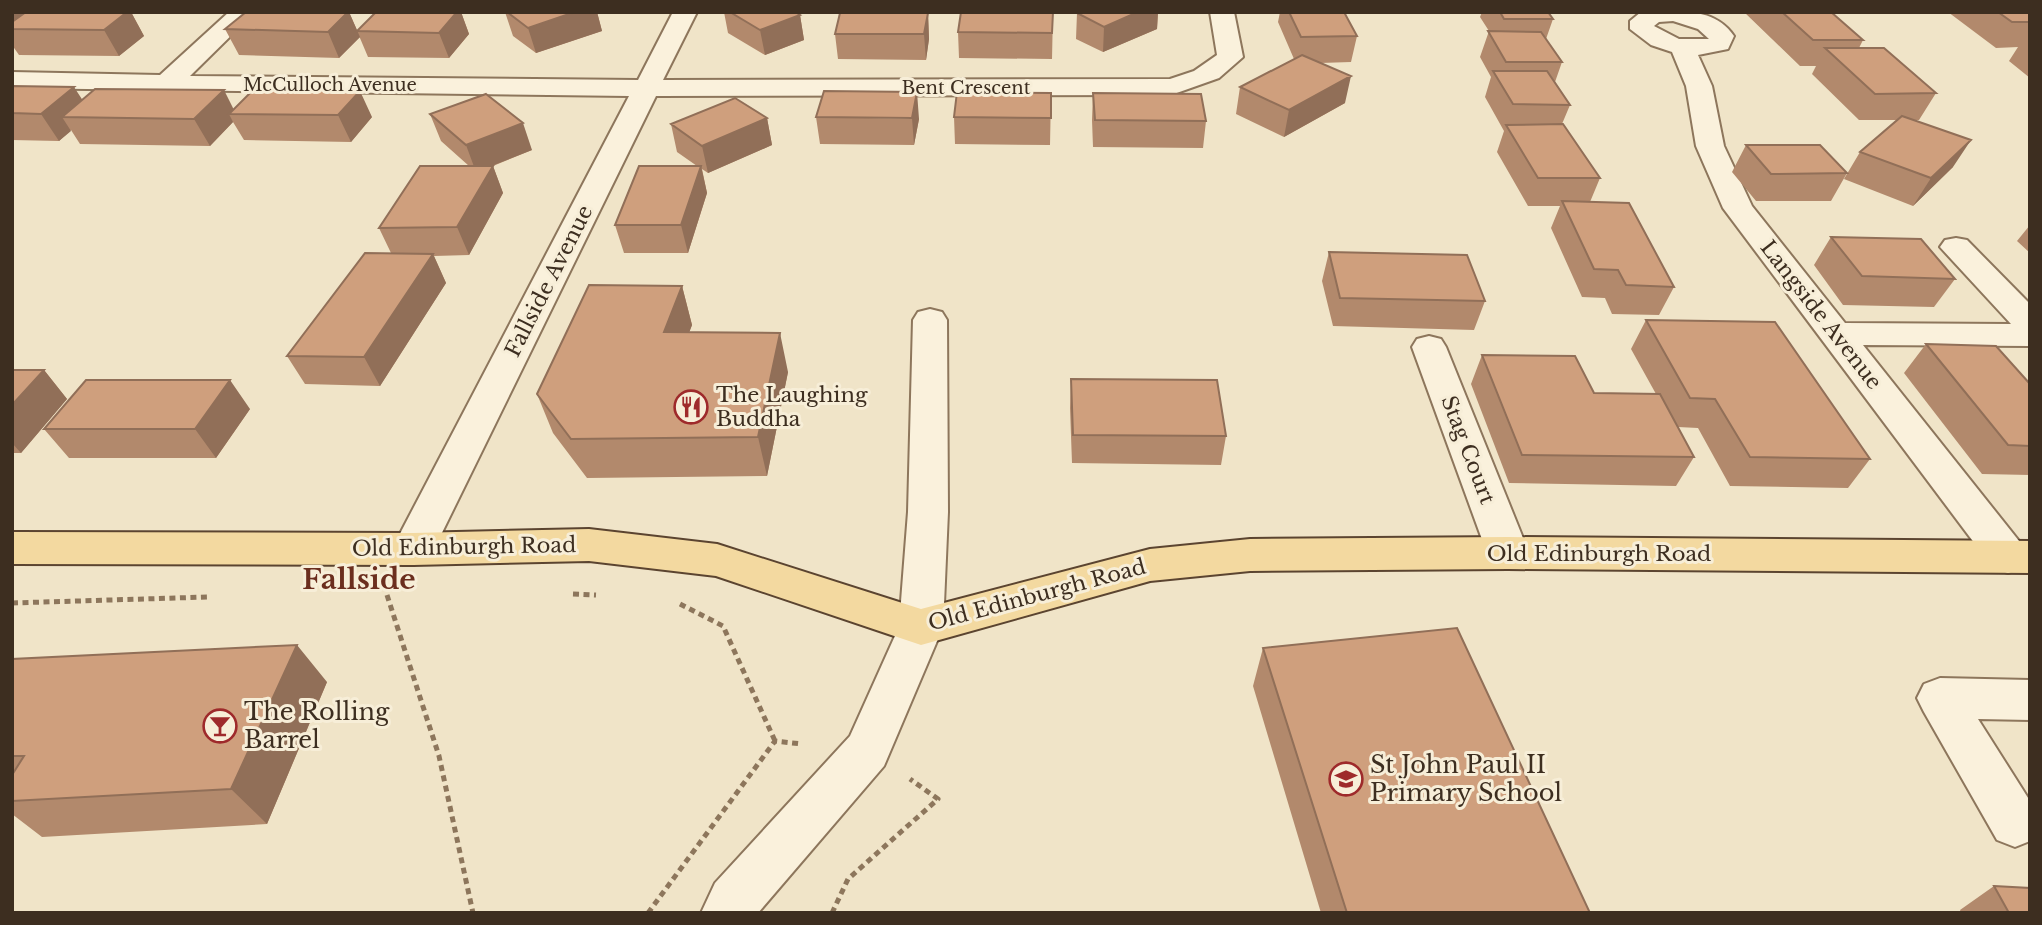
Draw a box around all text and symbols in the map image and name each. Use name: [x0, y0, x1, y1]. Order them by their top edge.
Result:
street label: McCulloch Avenue: [243, 74, 417, 96]
street label: Bent Crescent: [902, 77, 1031, 99]
street label: Fallside Avenue: [500, 201, 598, 361]
street label: Langside Avenue: [1755, 235, 1887, 395]
place label: The Laughing Buddha: [716, 382, 868, 432]
restaurant icon: The Laughing Buddha: [672, 388, 710, 426]
street label: Stag Court: [1435, 392, 1501, 508]
street label: Old Edinburgh Road: [352, 532, 576, 562]
street label: Old Edinburgh Road: [1487, 541, 1711, 567]
street label: Old Edinburgh Road: [925, 553, 1149, 637]
district label: Fallside: [302, 562, 416, 597]
place label: The Rolling Barrel: [244, 697, 390, 754]
bar icon: The Rolling Barrel: [201, 707, 239, 745]
place label: St John Paul II Primary School: [1370, 750, 1562, 807]
school or university icon: St John Paul II Primary School: [1327, 760, 1365, 798]

